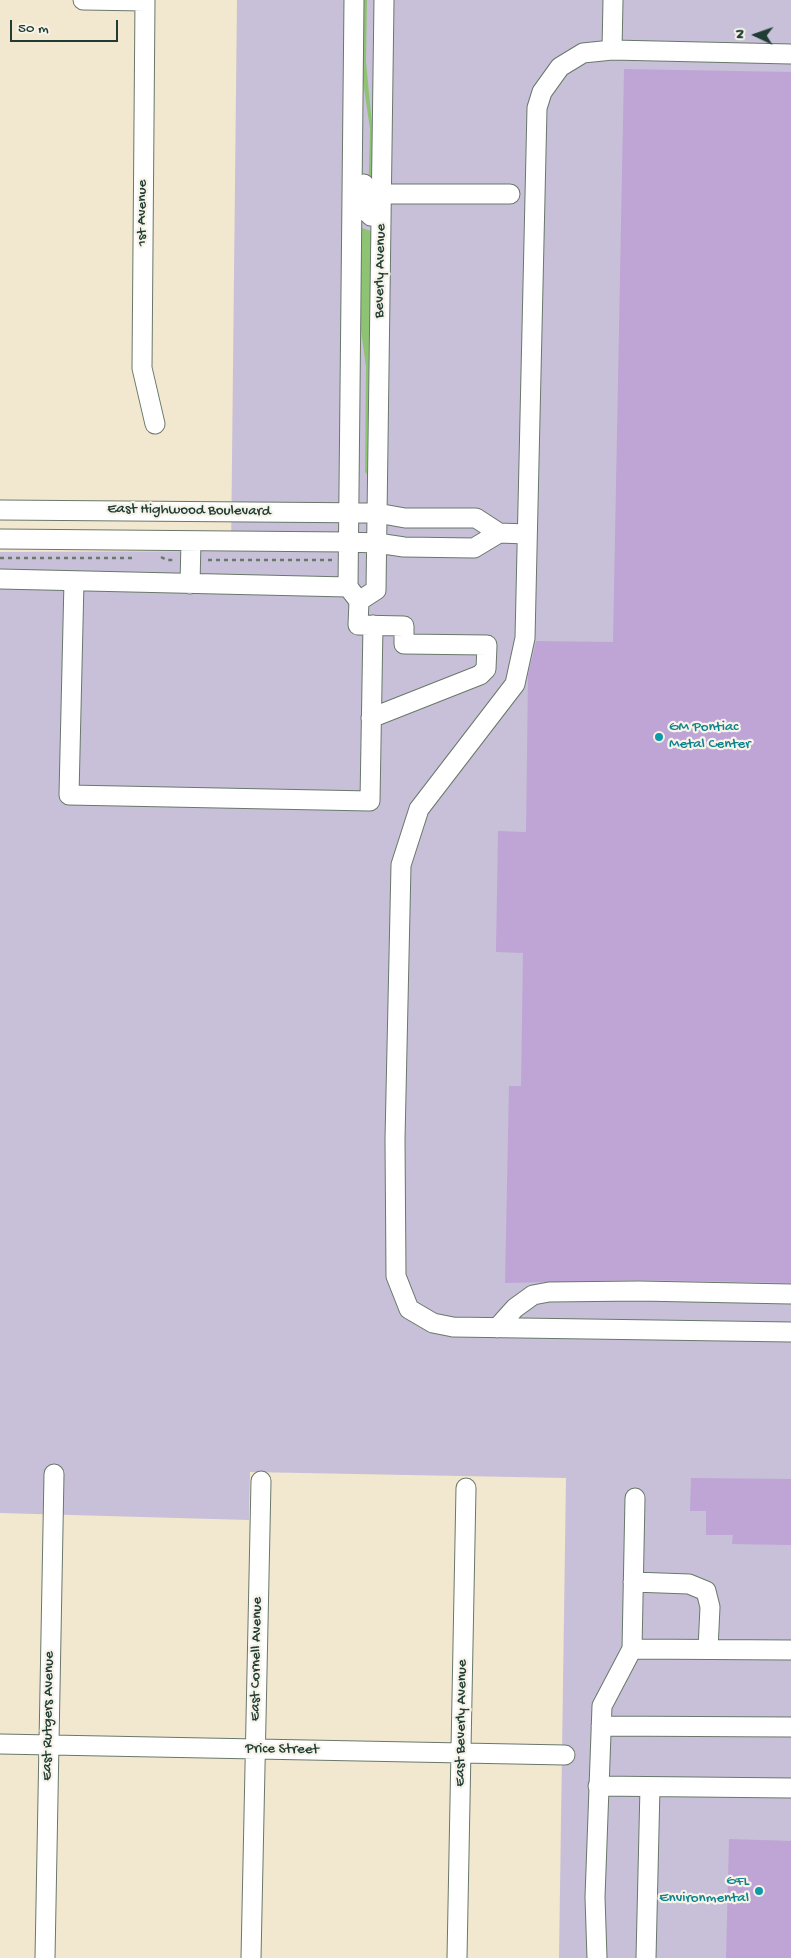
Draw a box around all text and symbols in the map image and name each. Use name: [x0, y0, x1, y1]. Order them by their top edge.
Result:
scale bar: [12, 10, 120, 42]
north arrow: [731, 10, 781, 60]
text: 50 m: [18, 20, 49, 38]
text: N: [732, 29, 749, 39]
street label: 1st Avenue: [134, 180, 152, 246]
street label: Beverly Avenue: [371, 224, 391, 318]
street label: East Highwood Boulevard: [107, 501, 271, 521]
place label: GM Pontiac Metal Center: [669, 719, 751, 754]
marker: GM Pontiac Metal Center: [653, 731, 665, 743]
street label: East Cornell Avenue: [247, 1597, 267, 1721]
street label: East Rutgers Avenue: [39, 1651, 59, 1781]
street label: East Beverly Avenue: [452, 1659, 472, 1787]
street label: Price Street: [245, 1740, 319, 1760]
place label: GFL Environmental: [659, 1873, 749, 1908]
marker: GFL Environmental: [753, 1885, 765, 1897]

